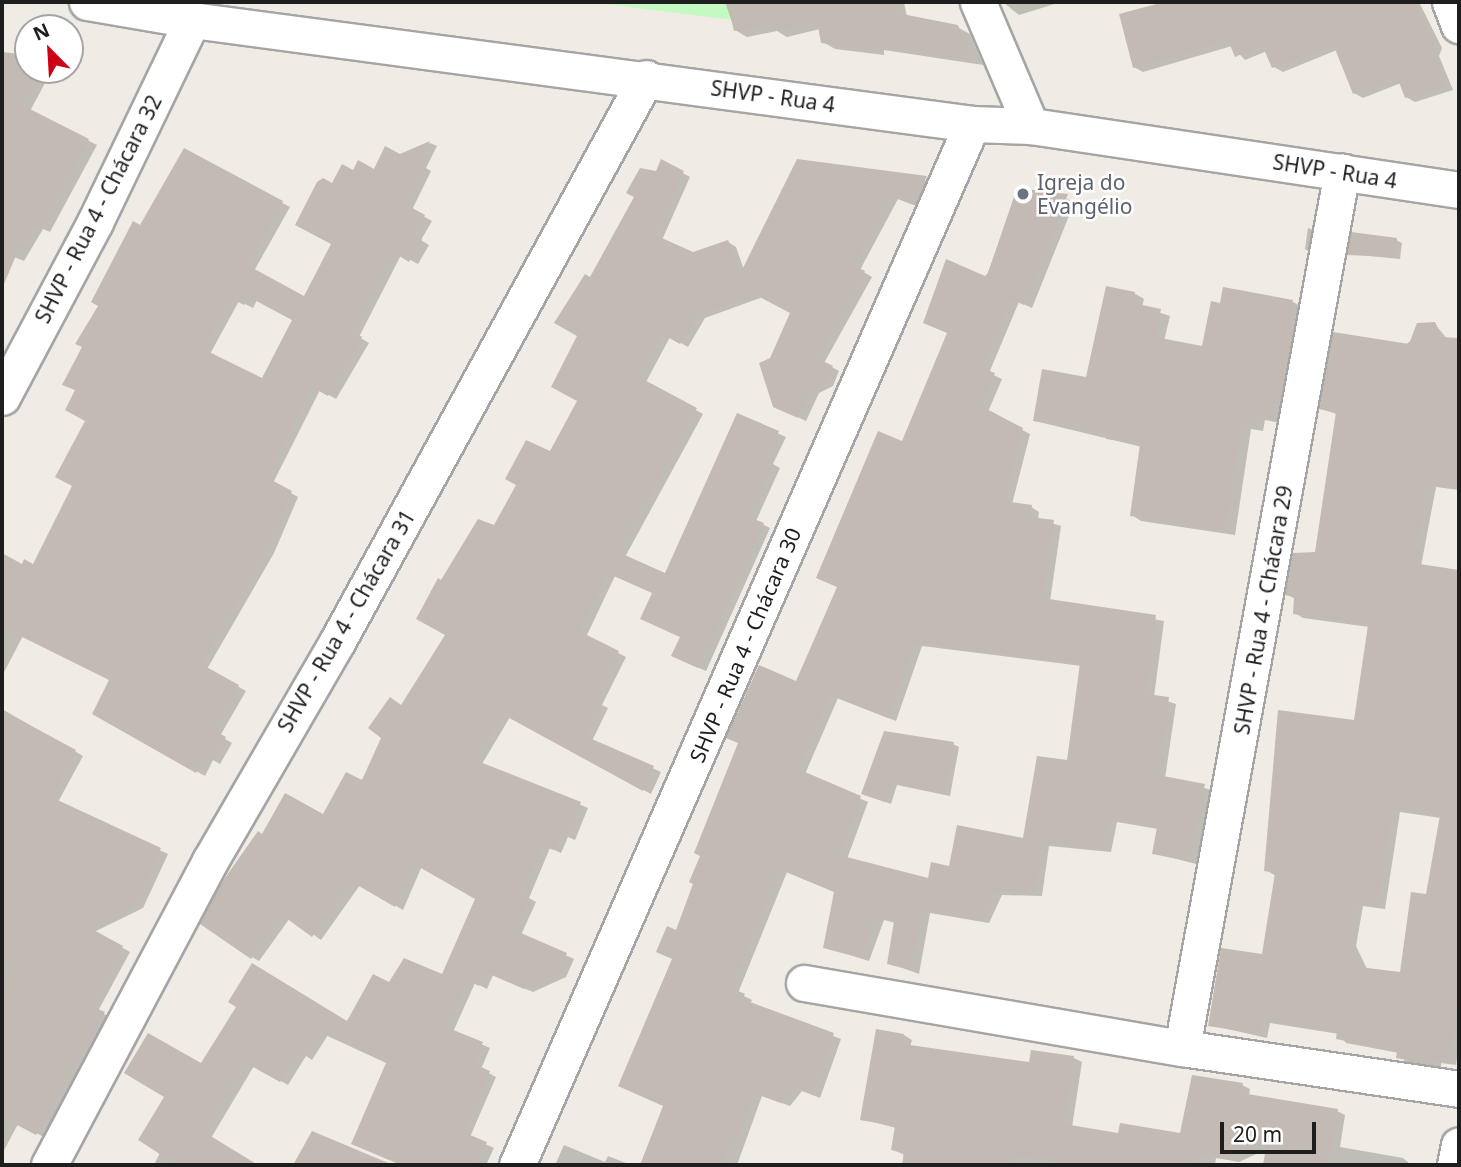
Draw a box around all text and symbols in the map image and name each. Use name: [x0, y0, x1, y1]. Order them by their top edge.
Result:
north arrow: [14, 14, 84, 84]
text: N: [29, 17, 54, 47]
street label: SHVP - Rua 4: [709, 75, 837, 117]
street label: SHVP - Rua 4 - Chácara 32: [29, 91, 167, 327]
street label: SHVP - Rua 4: [1271, 149, 1399, 193]
place label: Igreja do Evangélio: [1037, 169, 1132, 219]
marker: Igreja do Evangélio: [1015, 186, 1031, 202]
street label: SHVP - Rua 4 - Chácara 29: [1229, 483, 1297, 737]
street label: SHVP - Rua 4 - Chácara 31: [272, 505, 420, 737]
street label: SHVP - Rua 4 - Chácara 30: [684, 524, 806, 766]
scale bar: [1223, 1108, 1319, 1152]
text: 20 m: [1233, 1120, 1282, 1148]

